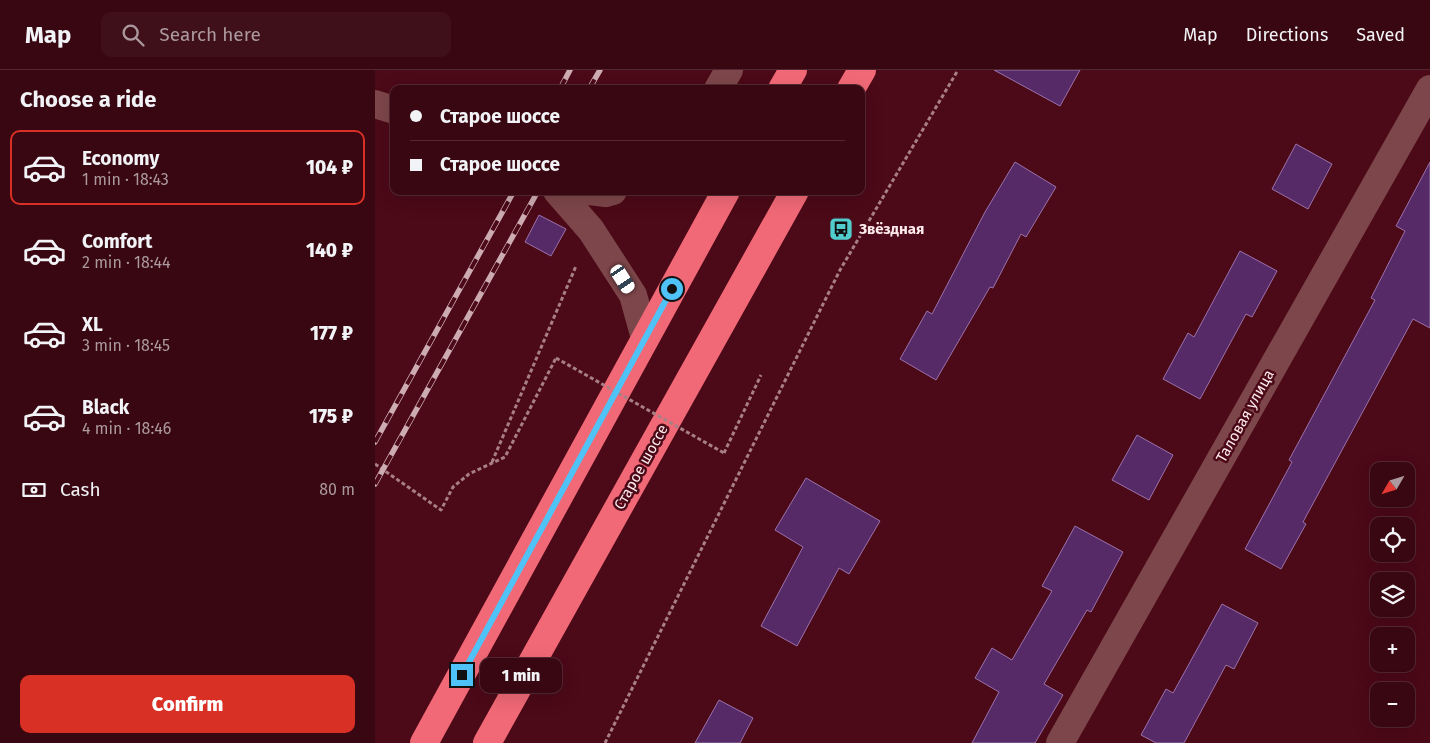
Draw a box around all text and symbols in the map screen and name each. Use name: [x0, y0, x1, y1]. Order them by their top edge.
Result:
search box: [101, 12, 451, 57]
text: Map: [25, 21, 71, 49]
icon: search: [119, 21, 147, 49]
text: Search here: [159, 23, 261, 46]
text: Map: [1183, 24, 1218, 46]
text: Directions: [1246, 24, 1328, 46]
text: Saved: [1356, 24, 1405, 46]
text: Choose a ride: [20, 86, 156, 113]
text: Старое шоссе: [440, 105, 560, 128]
icon: car: [22, 145, 67, 190]
text: Economy: [82, 147, 159, 170]
text: Старое шоссе: [440, 153, 560, 176]
text: 104 ₽: [306, 156, 353, 179]
text: 1 min · 18:43: [82, 170, 169, 189]
bus stop icon: Звёздная: [828, 216, 854, 242]
place label: Звёздная: [858, 220, 924, 238]
icon: car: [22, 228, 67, 273]
text: Comfort: [82, 230, 152, 253]
text: 140 ₽: [306, 239, 353, 262]
text: 2 min · 18:44: [82, 253, 171, 272]
car: [608, 262, 637, 296]
route start: [661, 278, 683, 300]
icon: car: [22, 311, 67, 356]
text: XL: [82, 313, 103, 336]
text: 177 ₽: [310, 322, 353, 345]
text: 3 min · 18:45: [82, 336, 170, 355]
street label: Таловая улица: [1212, 367, 1278, 465]
icon: car: [22, 394, 67, 439]
text: Black: [82, 396, 129, 419]
text: 175 ₽: [309, 405, 353, 428]
text: 4 min · 18:46: [82, 419, 171, 438]
street label: Старое шоссе: [610, 421, 672, 513]
north arrow: [1370, 462, 1415, 508]
map controls: [1370, 462, 1415, 727]
icon: cash: [20, 476, 48, 504]
text: Cash: [60, 478, 101, 501]
text: 80 m: [319, 480, 355, 499]
button: locate: [1370, 517, 1415, 562]
button: layers: [1370, 572, 1415, 617]
button: +: [1370, 627, 1415, 672]
callout: 1 min: [479, 658, 562, 692]
route end: [451, 664, 473, 686]
text: 1 min: [502, 666, 540, 685]
button: Confirm: [20, 675, 355, 733]
button: −: [1370, 682, 1415, 727]

